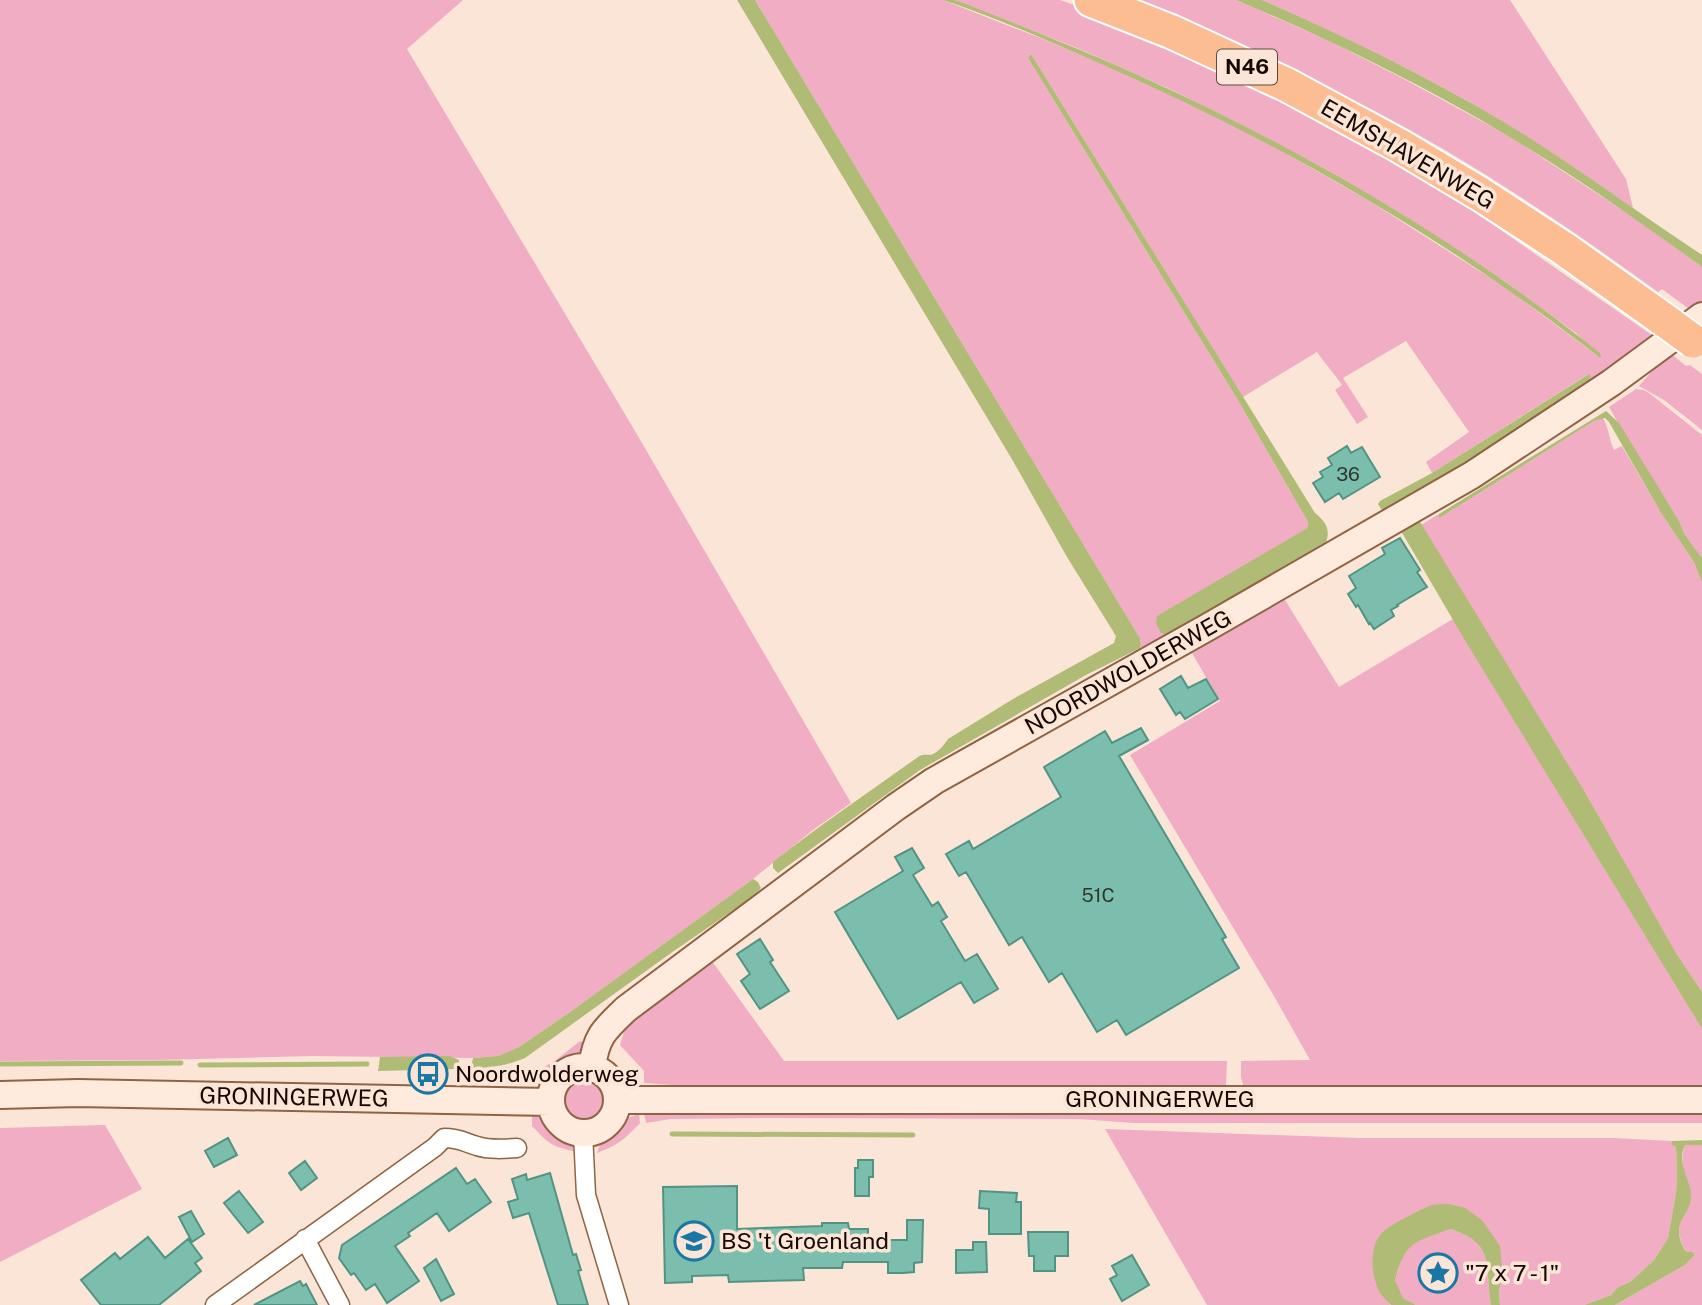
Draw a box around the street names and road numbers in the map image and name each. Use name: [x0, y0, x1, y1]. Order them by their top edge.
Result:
road number: N46: [1217, 50, 1277, 84]
street label: EEMSHAVENWEG: [1317, 93, 1500, 214]
street label: NOORDWOLDERWEG: [1020, 604, 1236, 740]
street label: GRONINGERWEG: [199, 1081, 389, 1112]
street label: GRONINGERWEG: [1065, 1085, 1255, 1112]

